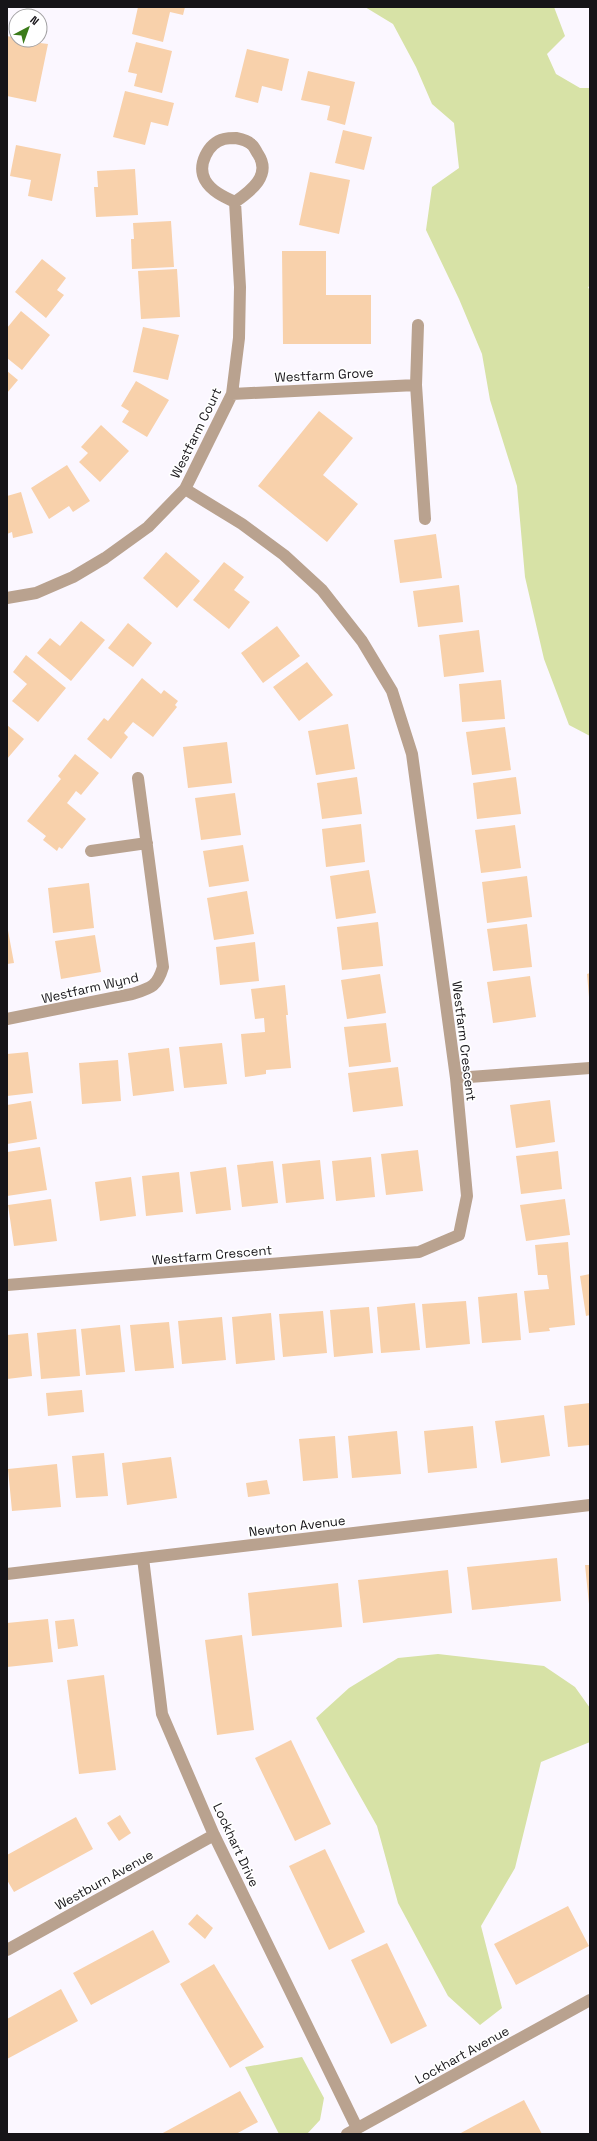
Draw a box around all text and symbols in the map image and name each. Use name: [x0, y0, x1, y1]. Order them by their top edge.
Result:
north arrow: [8, 8, 48, 48]
text: N: [27, 13, 42, 28]
street label: Westfarm Grove: [274, 364, 374, 386]
street label: Westfarm Court: [167, 385, 225, 481]
street label: Westfarm Wynd: [40, 969, 140, 1007]
street label: Westfarm Crescent: [448, 980, 480, 1102]
street label: Westfarm Crescent: [151, 1241, 273, 1269]
street label: Newton Avenue: [248, 1512, 346, 1540]
street label: Lockhart Drive: [209, 1800, 263, 1890]
street label: Westburn Avenue: [52, 1846, 156, 1914]
street label: Lockhart Avenue: [412, 2022, 512, 2088]

